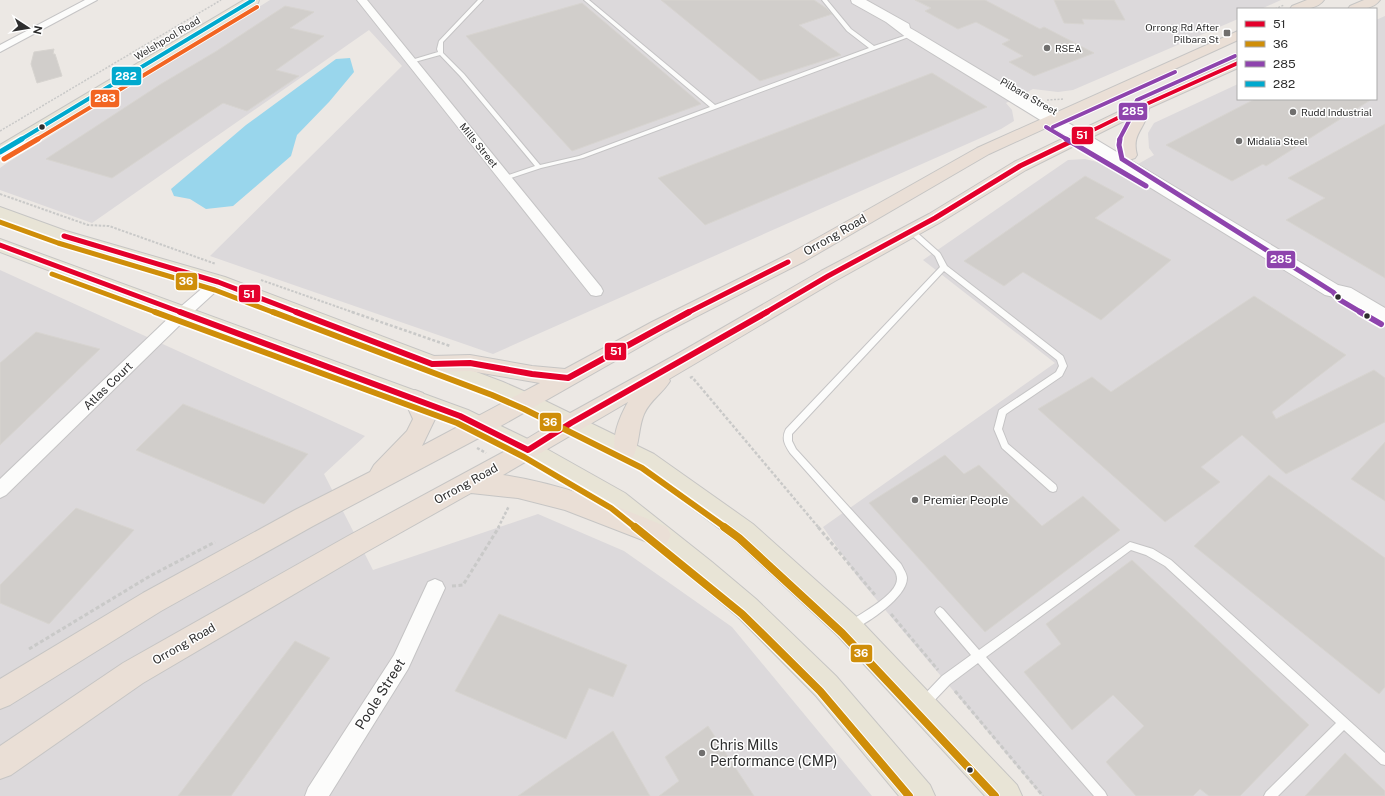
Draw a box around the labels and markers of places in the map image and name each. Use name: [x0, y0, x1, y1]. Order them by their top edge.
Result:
place label: Orrong Rd After Pilbara St: [1145, 21, 1219, 45]
marker: Orrong Rd After Pilbara St: [1222, 28, 1232, 38]
place label: RSEA: [1055, 42, 1081, 54]
marker: RSEA: [1042, 43, 1052, 53]
place label: Rudd Industrial: [1301, 106, 1372, 118]
marker: Rudd Industrial: [1288, 107, 1298, 117]
unlabelled marker: [37, 122, 47, 132]
place label: Midalia Steel: [1247, 135, 1308, 147]
marker: Midalia Steel: [1234, 136, 1244, 146]
unlabelled marker: [1333, 292, 1343, 302]
unlabelled marker: [1362, 311, 1372, 321]
place label: Premier People: [923, 493, 1008, 507]
marker: Premier People: [910, 495, 920, 505]
place label: Chris Mills Performance (CMP): [710, 737, 837, 769]
marker: Chris Mills Performance (CMP): [697, 748, 707, 758]
unlabelled marker: [965, 765, 975, 775]

